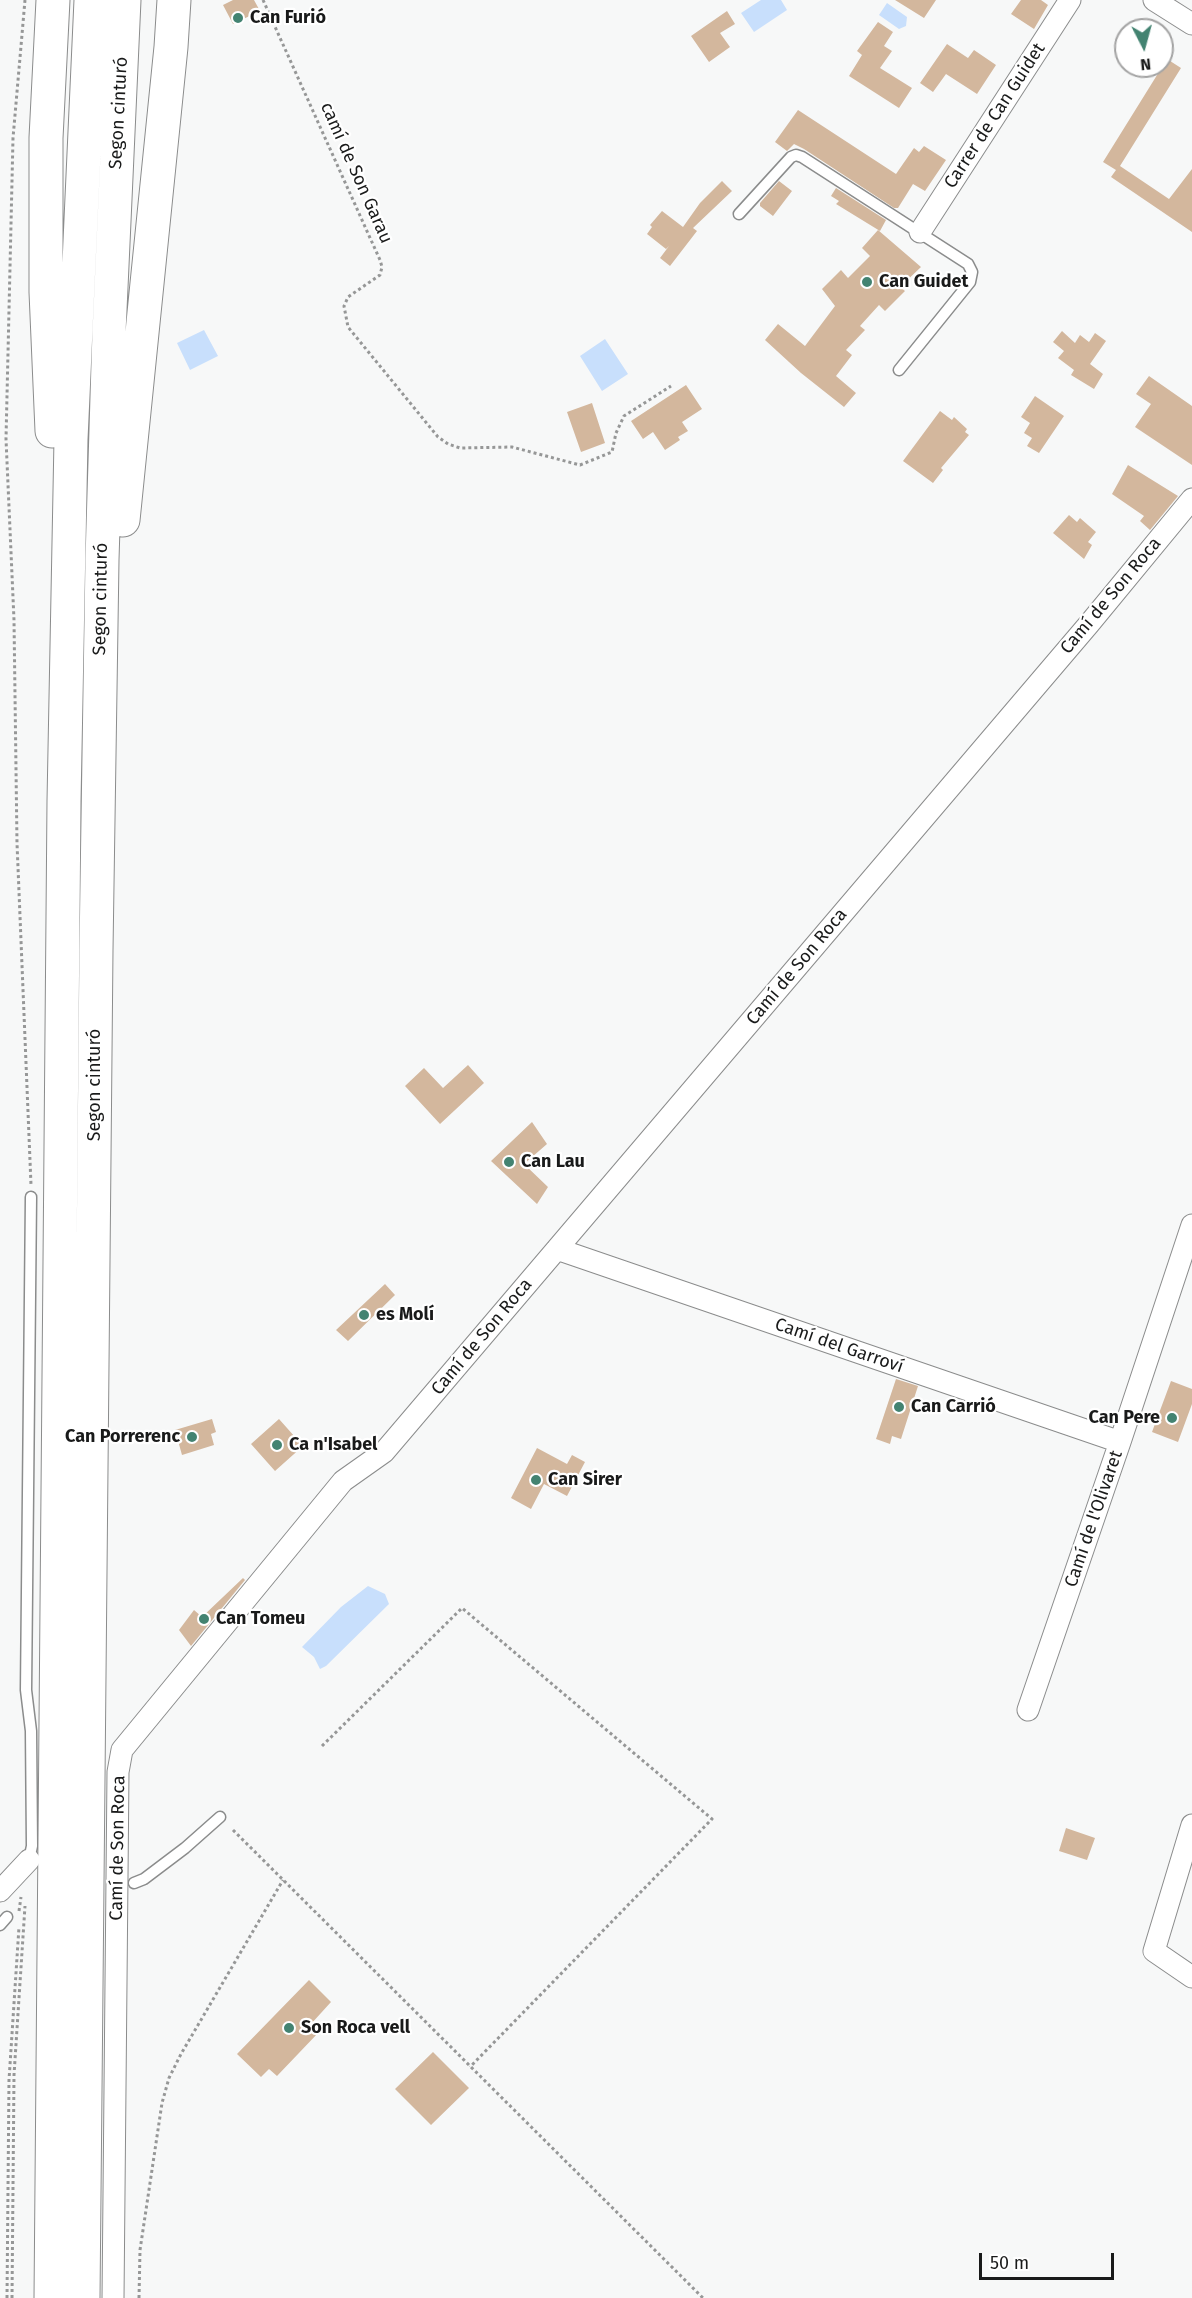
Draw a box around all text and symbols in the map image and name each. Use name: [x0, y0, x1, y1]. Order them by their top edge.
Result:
place label: Can Furió: [250, 7, 326, 29]
marker: Can Furió: [231, 11, 245, 25]
north arrow: [1114, 18, 1174, 78]
street label: Carrer de Can Guidet: [940, 39, 1050, 193]
text: N: [1139, 54, 1152, 74]
street label: Segon cinturó: [105, 56, 133, 170]
street label: camí de Son Garau: [315, 99, 397, 247]
place label: Can Guidet: [879, 271, 968, 293]
marker: Can Guidet: [860, 275, 874, 289]
street label: Camí de Son Roca: [1056, 533, 1166, 659]
street label: Segon cinturó: [89, 542, 113, 656]
street label: Camí de Son Roca: [742, 904, 852, 1030]
street label: Segon cinturó: [84, 1029, 106, 1141]
place label: Can Lau: [521, 1151, 585, 1173]
marker: Can Lau: [502, 1155, 516, 1169]
street label: Camí de Son Roca: [427, 1274, 537, 1400]
place label: es Molí: [376, 1304, 434, 1326]
marker: es Molí: [357, 1308, 371, 1322]
street label: Camí del Garroví: [772, 1314, 906, 1378]
place label: Can Carrió: [911, 1396, 996, 1418]
marker: Can Carrió: [892, 1400, 906, 1414]
place label: Can Pere: [1089, 1407, 1160, 1429]
marker: Can Pere: [1165, 1411, 1179, 1425]
place label: Can Porrerenc: [65, 1426, 180, 1448]
marker: Can Porrerenc: [185, 1430, 199, 1444]
place label: Ca n'Isabel: [289, 1434, 377, 1456]
marker: Ca n'Isabel: [270, 1438, 284, 1452]
street label: Camí de l'Olivaret: [1060, 1448, 1128, 1590]
place label: Can Sirer: [548, 1469, 622, 1491]
marker: Can Sirer: [529, 1473, 543, 1487]
place label: Can Tomeu: [216, 1608, 305, 1630]
marker: Can Tomeu: [197, 1612, 211, 1626]
street label: Camí de Son Roca: [106, 1775, 130, 1921]
place label: Son Roca vell: [301, 2017, 410, 2039]
marker: Son Roca vell: [282, 2021, 296, 2035]
scale bar: [982, 2241, 1117, 2279]
text: 50 m: [990, 2252, 1029, 2274]

